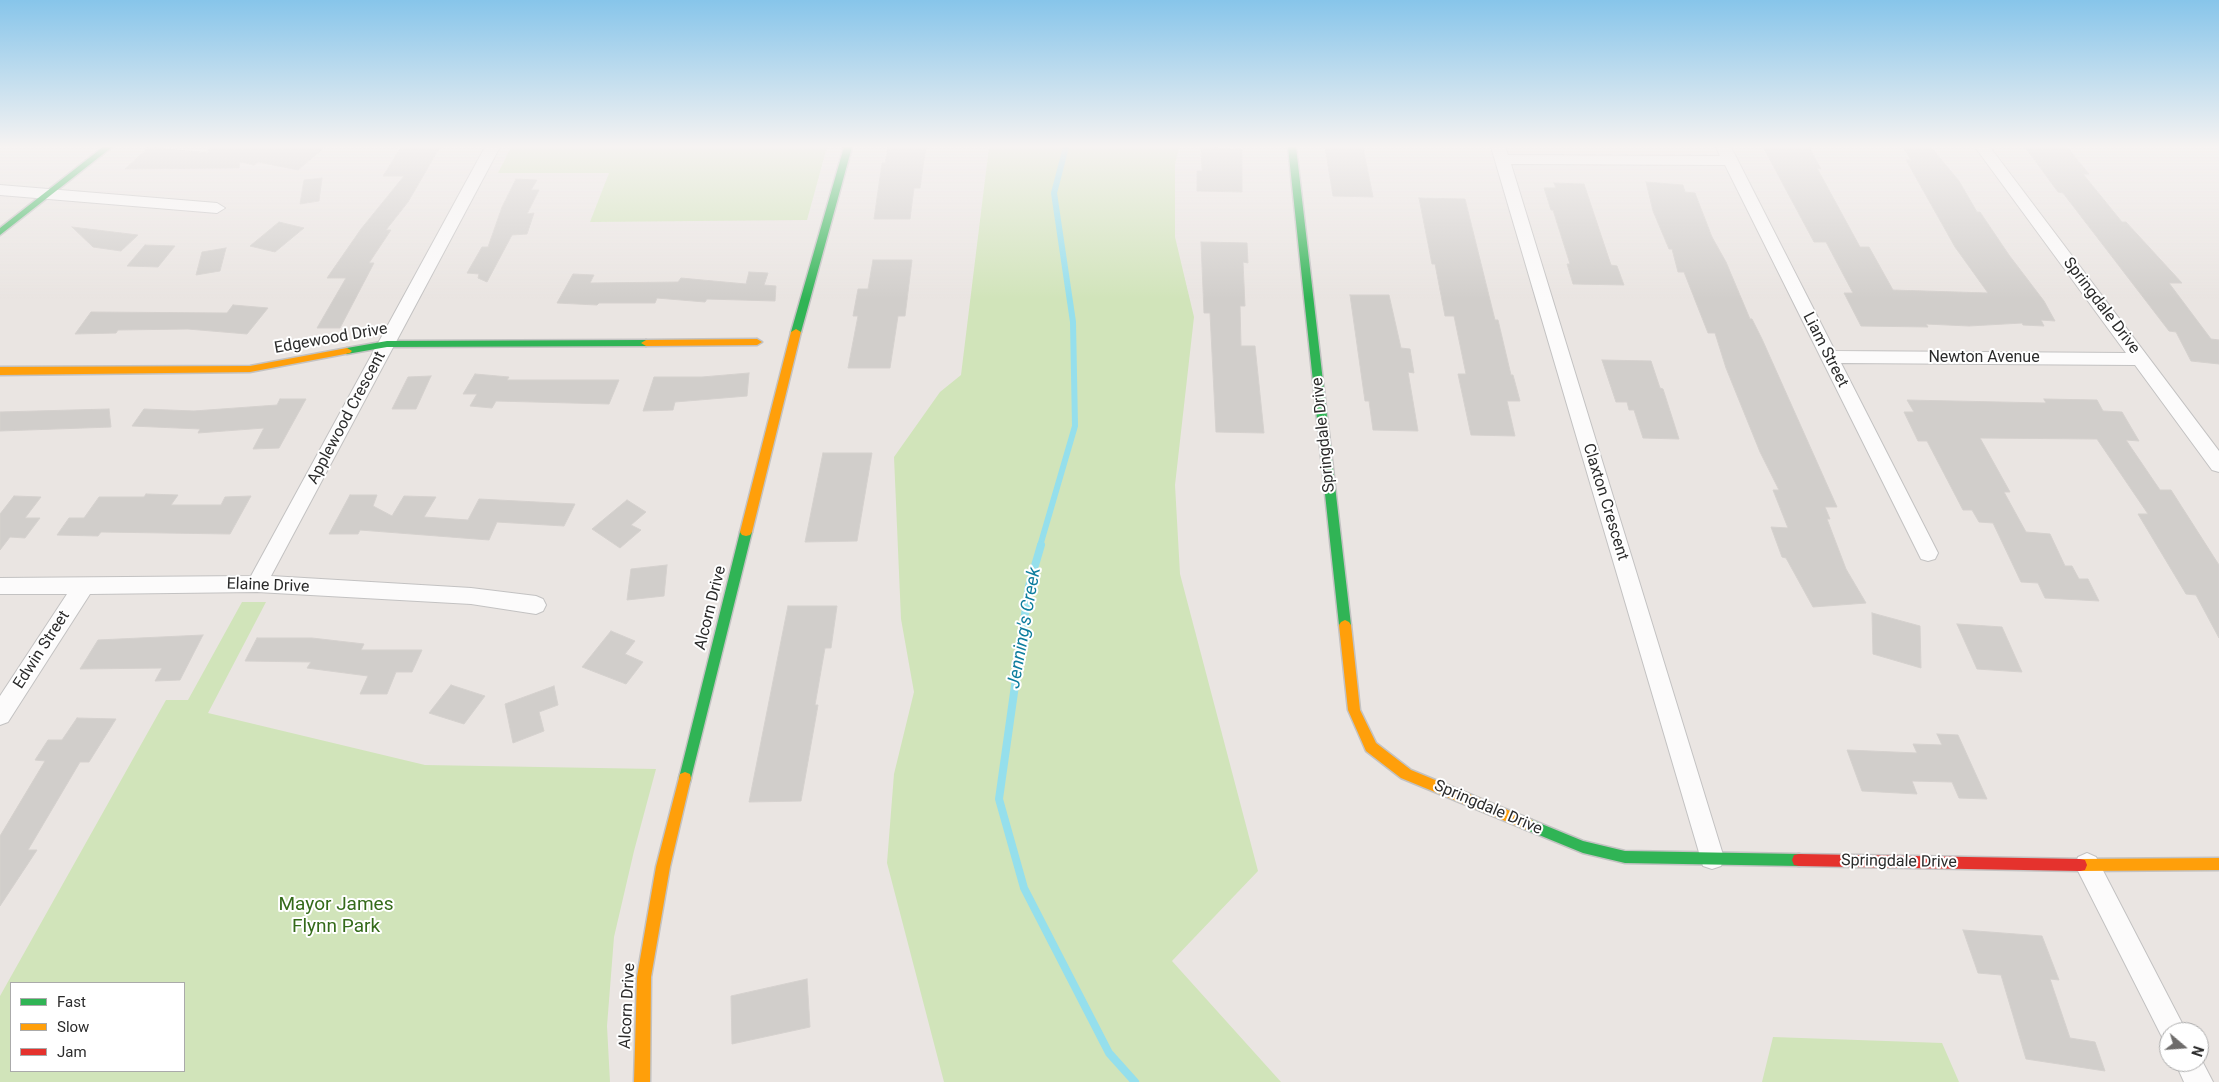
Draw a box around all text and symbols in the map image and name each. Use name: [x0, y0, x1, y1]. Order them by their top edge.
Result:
street label: Springdale Drive: [2059, 254, 2143, 358]
street label: Liam Street: [1798, 309, 1852, 391]
street label: Edgewood Drive: [273, 320, 389, 358]
street label: Applewood Crescent: [304, 348, 390, 488]
street label: Newton Avenue: [1928, 348, 2040, 368]
street label: Springdale Drive: [1308, 376, 1340, 494]
street label: Claxton Crescent: [1578, 441, 1632, 563]
street label: Alcorn Drive: [691, 564, 731, 652]
water label: Jenning's Creek: [1004, 566, 1046, 690]
street label: Elaine Drive: [226, 575, 310, 597]
street label: Edwin Street: [10, 607, 74, 693]
street label: Springdale Drive: [1431, 777, 1545, 839]
street label: Springdale Drive: [1841, 851, 1957, 873]
park label: Mayor James Flynn Park: [279, 894, 393, 938]
street label: Alcorn Drive: [616, 963, 640, 1049]
legend: [10, 982, 185, 1072]
text: Fast: [57, 993, 86, 1011]
text: Slow: [57, 1018, 89, 1036]
north arrow: [2159, 1022, 2209, 1072]
text: Jam: [57, 1043, 87, 1061]
text: N: [2188, 1044, 2206, 1058]

